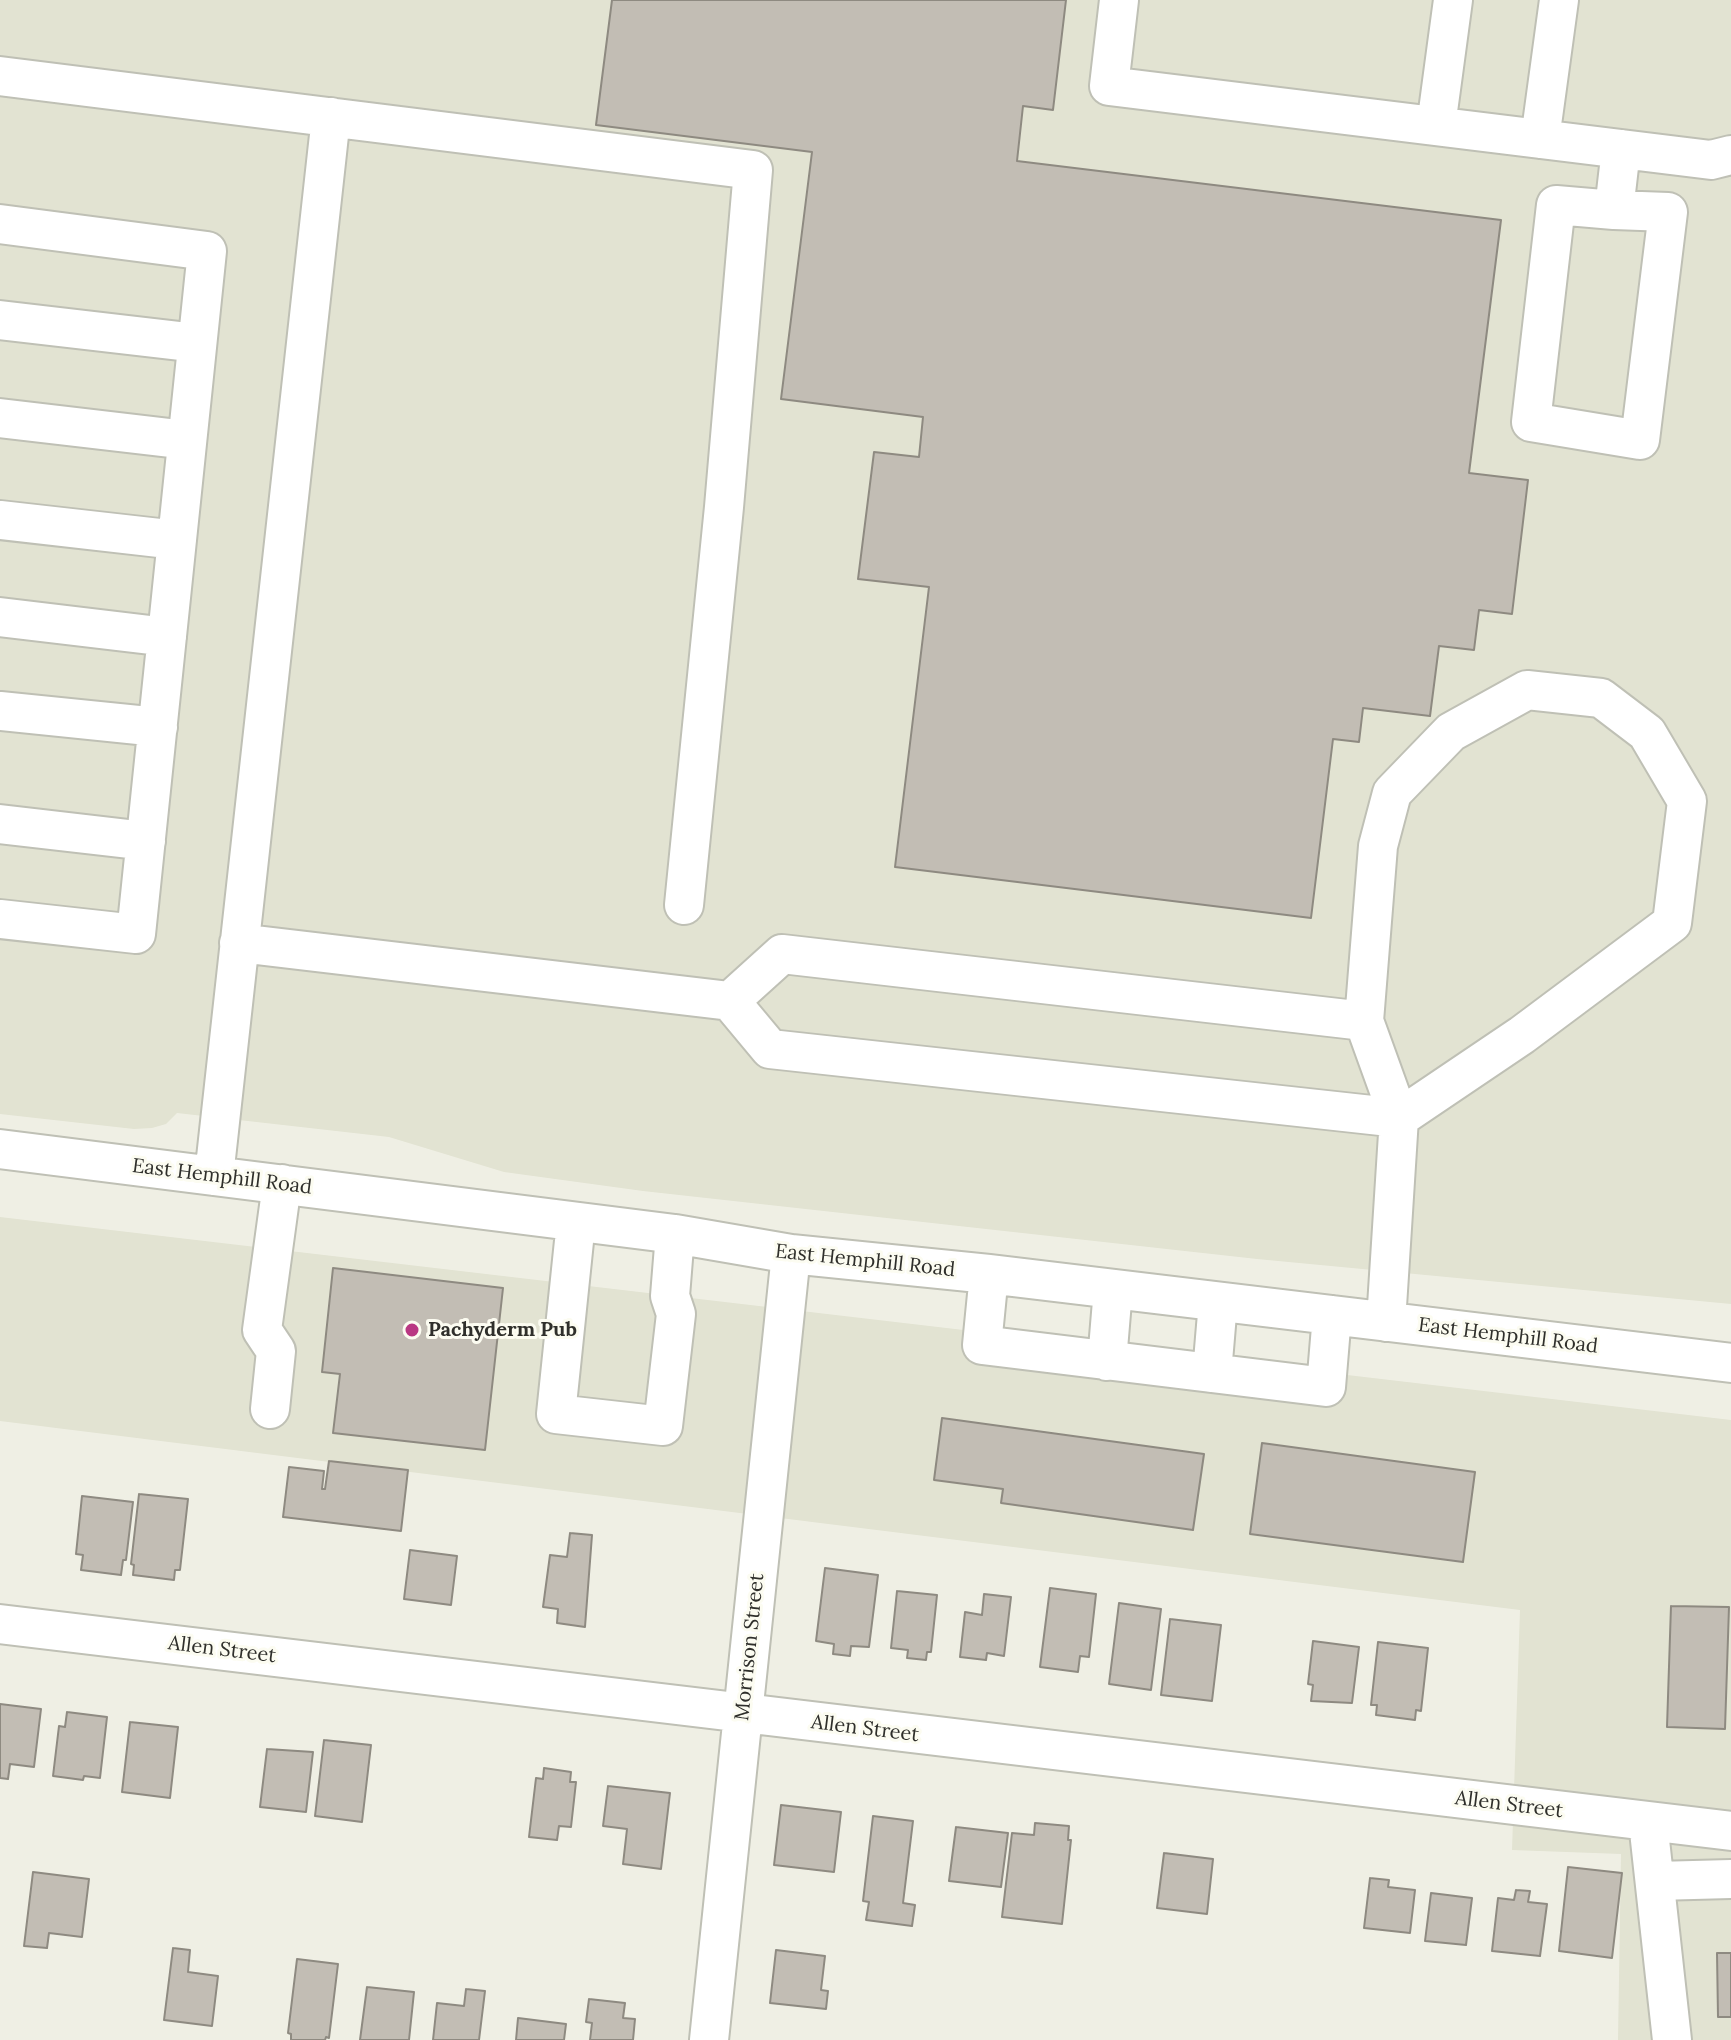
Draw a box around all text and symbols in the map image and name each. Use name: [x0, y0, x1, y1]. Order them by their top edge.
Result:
street label: East Hemphill Road: [131, 1154, 313, 1200]
street label: East Hemphill Road: [774, 1240, 956, 1282]
street label: East Hemphill Road: [1417, 1313, 1599, 1359]
place label: Pachyderm Pub: [428, 1318, 577, 1342]
marker: Pachyderm Pub: [403, 1321, 421, 1339]
street label: Morrison Street: [730, 1572, 770, 1722]
street label: Allen Street: [167, 1631, 277, 1669]
street label: Allen Street: [810, 1710, 920, 1748]
street label: Allen Street: [1454, 1786, 1564, 1824]

